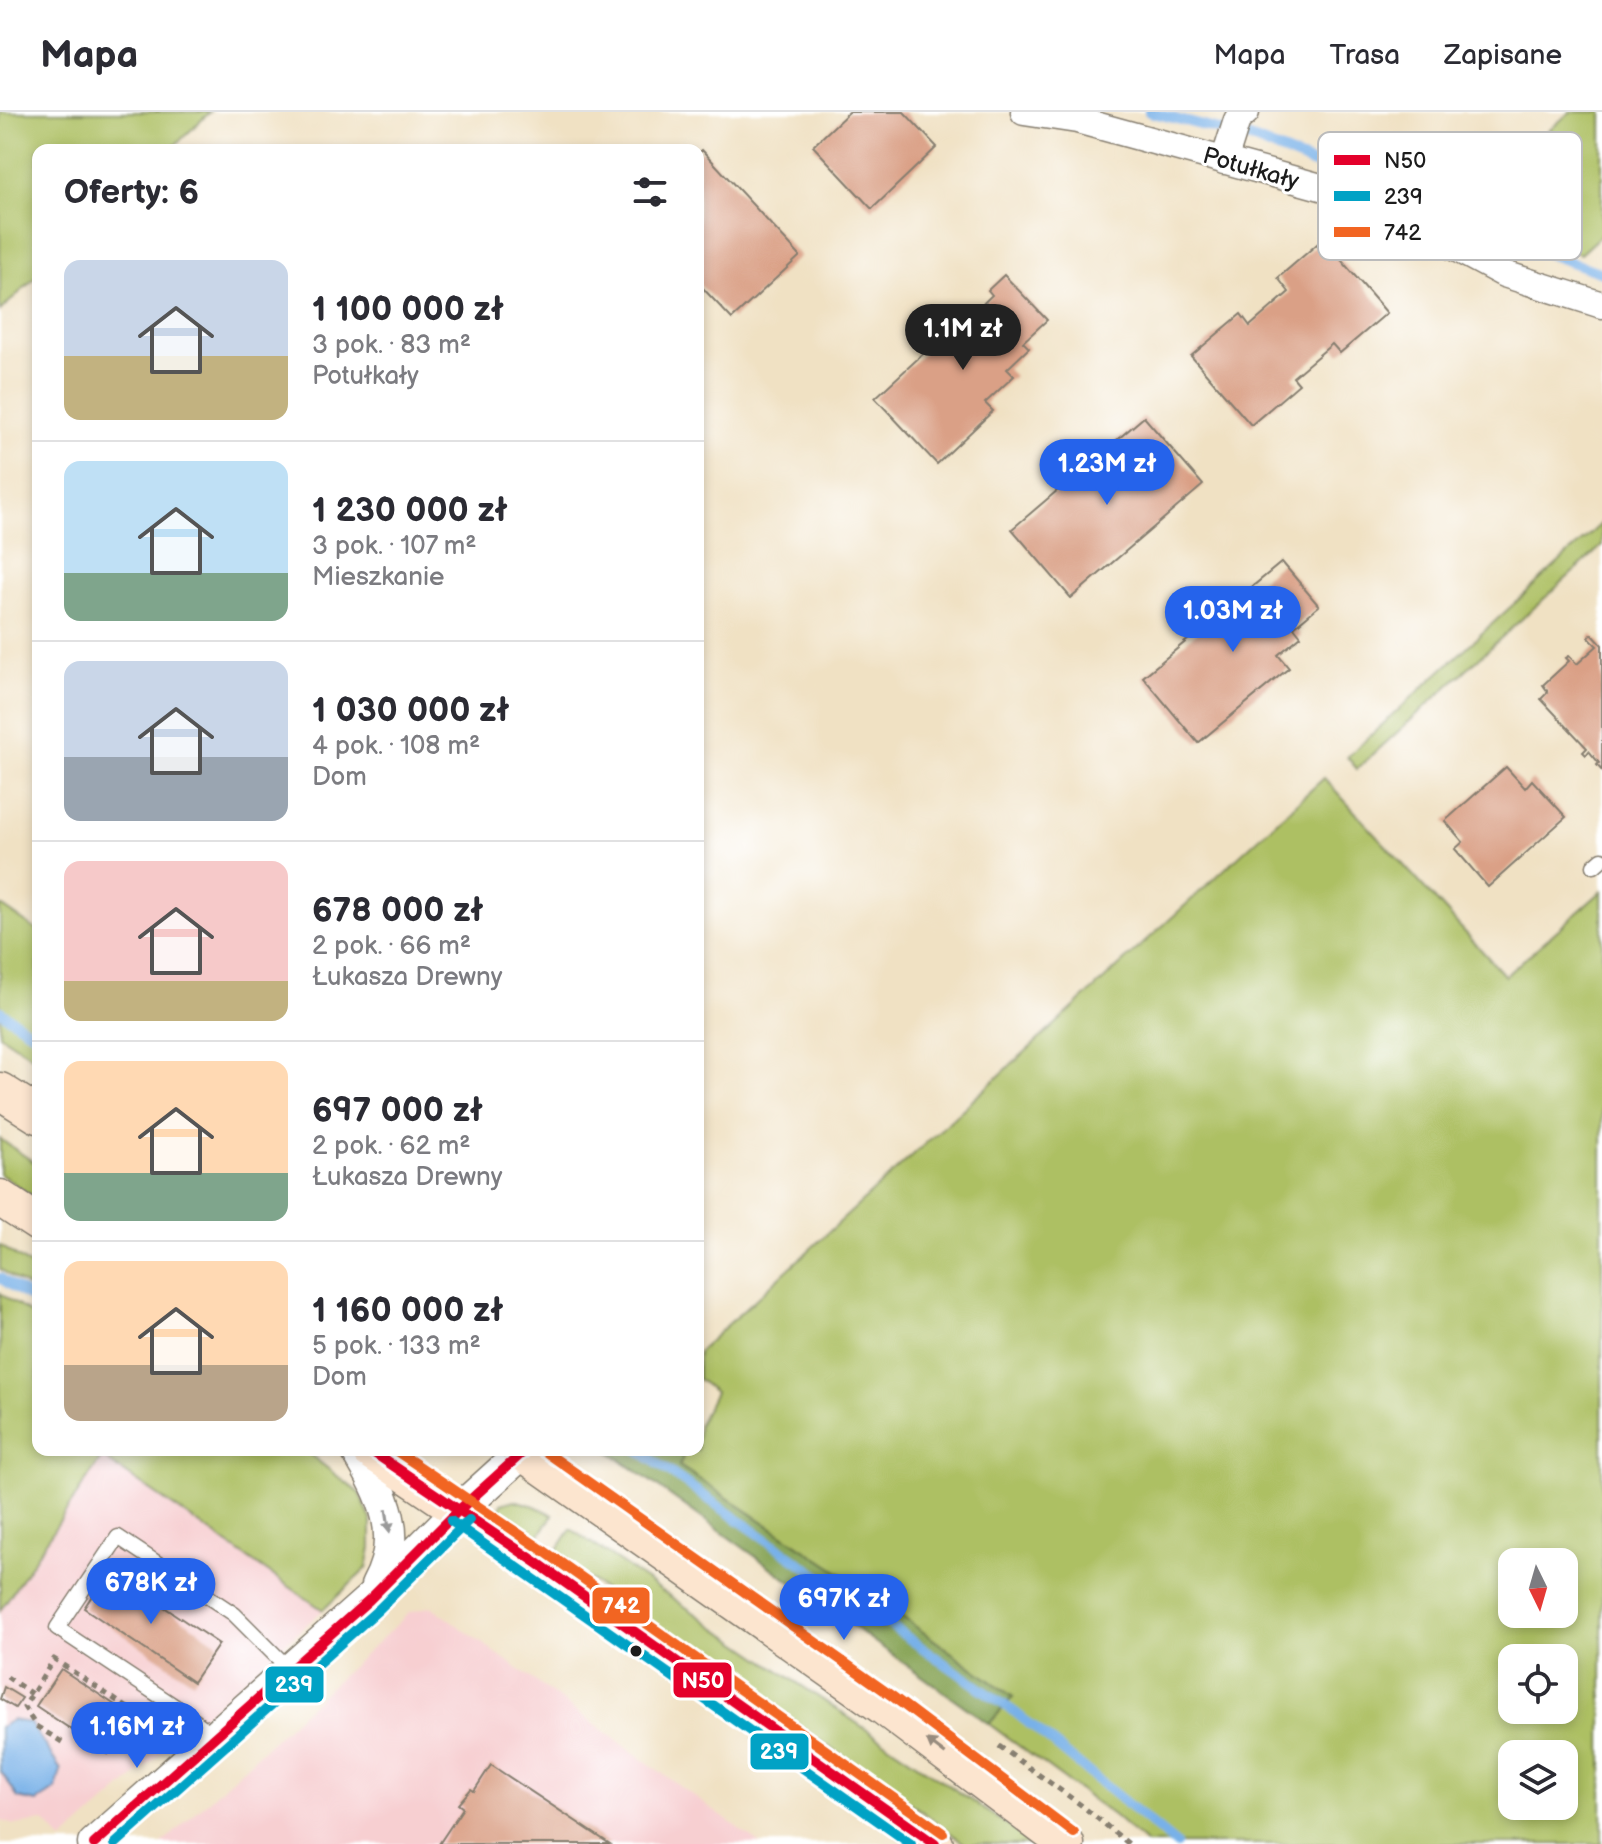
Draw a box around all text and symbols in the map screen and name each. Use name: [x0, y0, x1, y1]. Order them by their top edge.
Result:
text: Mapa: [40, 33, 138, 78]
text: Mapa: [1213, 39, 1286, 72]
text: Trasa: [1330, 39, 1400, 72]
text: Zapisane: [1444, 39, 1562, 72]
legend: [1318, 132, 1582, 260]
street label: Potułkały: [1199, 141, 1302, 196]
text: N50: [1384, 148, 1426, 175]
icon: filters: [628, 170, 672, 214]
text: Oferty: 6: [64, 172, 199, 213]
text: 239: [1384, 184, 1423, 211]
text: 742: [1384, 220, 1421, 247]
text: 1 100 000 zł: [312, 289, 504, 330]
icon: home: [128, 292, 224, 388]
pin: 1.1M zł: [889, 304, 1037, 372]
text: 1.1M zł: [923, 314, 1003, 345]
text: 3 pok. · 83 m²: [312, 330, 471, 361]
text: Potułkały: [312, 361, 419, 392]
pin: 1.23M zł: [1024, 439, 1190, 507]
text: 1.23M zł: [1058, 449, 1156, 480]
text: 1 230 000 zł: [312, 490, 508, 531]
icon: home: [128, 493, 224, 589]
text: 3 pok. · 107 m²: [312, 531, 476, 562]
text: Mieszkanie: [312, 562, 444, 593]
pin: 1.03M zł: [1150, 586, 1316, 654]
text: 1.03M zł: [1183, 596, 1283, 627]
text: 1 030 000 zł: [312, 690, 509, 731]
icon: home: [128, 693, 224, 789]
text: 4 pok. · 108 m²: [312, 731, 480, 762]
text: Dom: [312, 762, 367, 793]
text: 678 000 zł: [312, 890, 484, 931]
icon: home: [128, 893, 224, 989]
text: 2 pok. · 66 m²: [312, 931, 471, 962]
text: Łukasza Drewny: [312, 962, 502, 993]
text: 697 000 zł: [312, 1090, 483, 1131]
icon: home: [128, 1093, 224, 1189]
text: 2 pok. · 62 m²: [312, 1131, 470, 1162]
text: Łukasza Drewny: [312, 1162, 502, 1193]
text: 1 160 000 zł: [312, 1290, 503, 1331]
icon: home: [128, 1293, 224, 1389]
text: 5 pok. · 133 m²: [312, 1331, 481, 1362]
text: Dom: [312, 1362, 367, 1393]
one-way arrow: [382, 1508, 395, 1533]
north arrow: [1498, 1548, 1578, 1628]
map controls: [1498, 1548, 1578, 1820]
pin: 678K zł: [77, 1558, 225, 1626]
text: 678K zł: [104, 1568, 198, 1599]
pin: 697K zł: [770, 1574, 918, 1642]
text: 697K zł: [798, 1584, 890, 1615]
line badge: 742: [591, 1586, 651, 1625]
text: 742: [602, 1593, 640, 1620]
unlabelled marker: [628, 1643, 644, 1659]
button: locate: [1498, 1644, 1578, 1724]
line badge: N50: [672, 1661, 733, 1699]
line badge: 239: [264, 1665, 325, 1704]
text: N50: [682, 1668, 724, 1695]
text: 239: [275, 1672, 313, 1699]
pin: 1.16M zł: [54, 1702, 220, 1770]
text: 1.16M zł: [89, 1712, 185, 1743]
line badge: 239: [749, 1732, 810, 1771]
text: 239: [760, 1739, 798, 1766]
one-way arrow: [926, 1739, 946, 1755]
button: layers: [1498, 1740, 1578, 1820]

